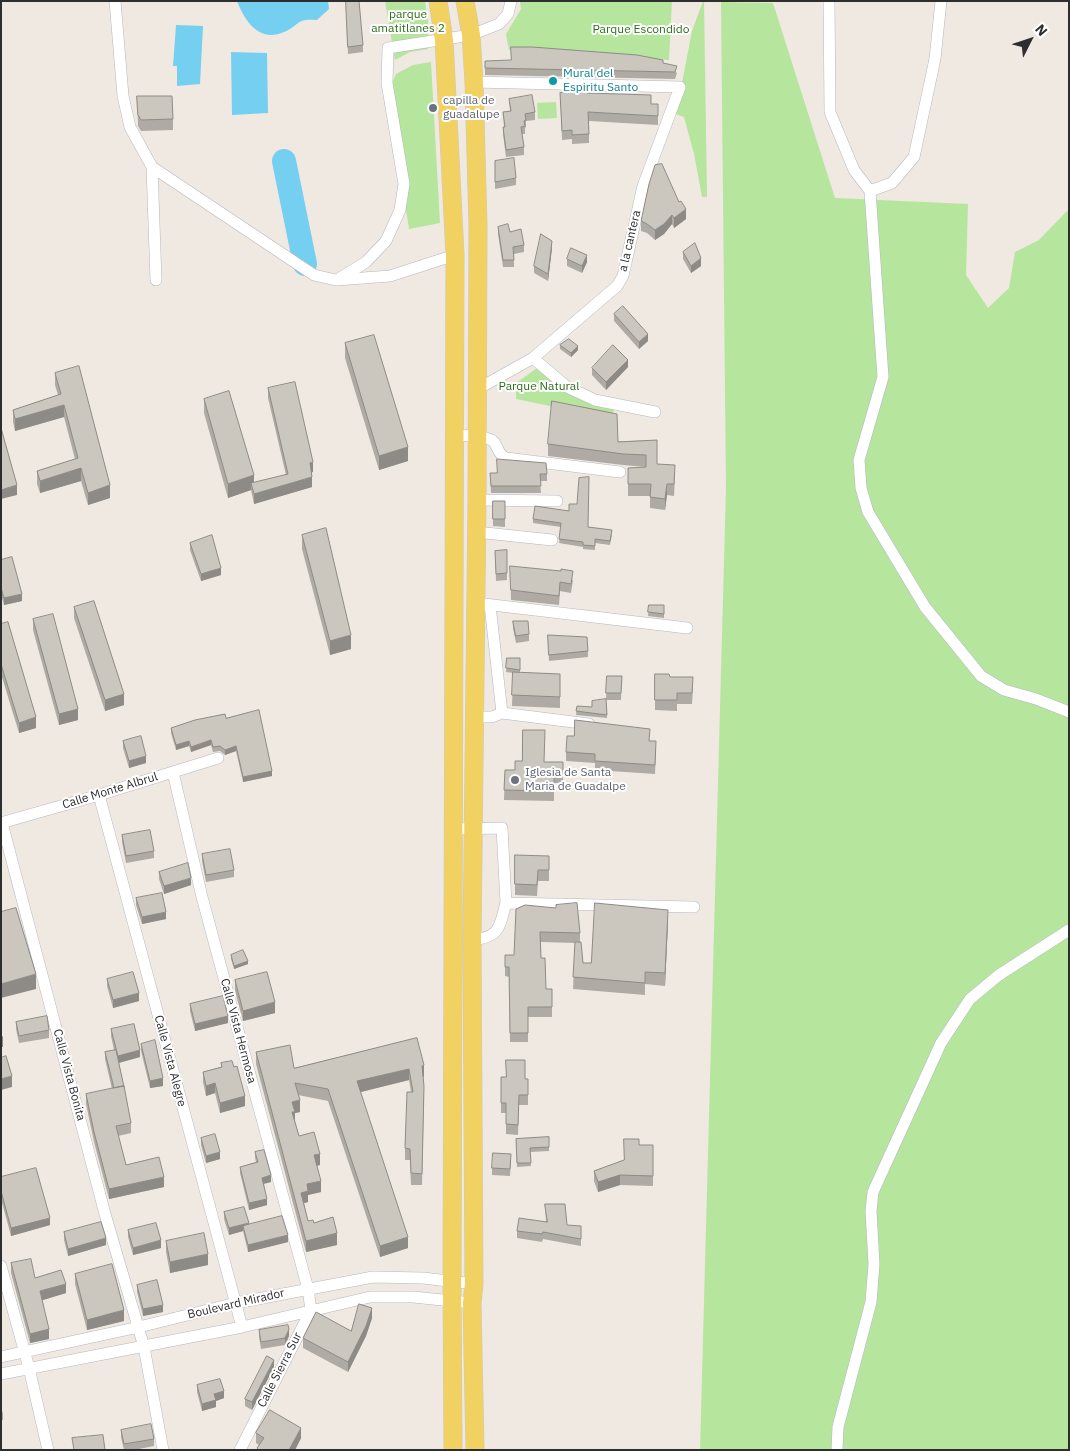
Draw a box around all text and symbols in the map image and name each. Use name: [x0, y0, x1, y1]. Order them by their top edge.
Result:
park label: parque amatitlanes 2: [371, 8, 445, 36]
north arrow: [1005, 15, 1055, 65]
text: N: [1031, 20, 1051, 40]
park label: Parque Escondido: [592, 23, 690, 37]
place label: Mural del Espiritu Santo: [563, 67, 638, 95]
marker: Mural del Espiritu Santo: [547, 75, 559, 87]
place label: capilla de guadalupe: [443, 94, 500, 122]
marker: capilla de guadalupe: [427, 102, 439, 114]
street label: a la cantera: [616, 209, 644, 273]
park label: Parque Natural: [498, 380, 580, 394]
place label: Iglesia de Santa Maria de Guadalpe: [525, 766, 626, 794]
street label: Calle Monte Albrul: [61, 770, 159, 812]
marker: Iglesia de Santa Maria de Guadalpe: [509, 774, 521, 786]
street label: Calle Vista Hermosa: [217, 977, 259, 1085]
street label: Calle Vista Alegre: [151, 1014, 189, 1108]
street label: Calle Vista Bonita: [50, 1028, 88, 1122]
street label: Boulevard Mirador: [186, 1286, 286, 1322]
street label: Calle Sierra Sur: [255, 1330, 305, 1410]

